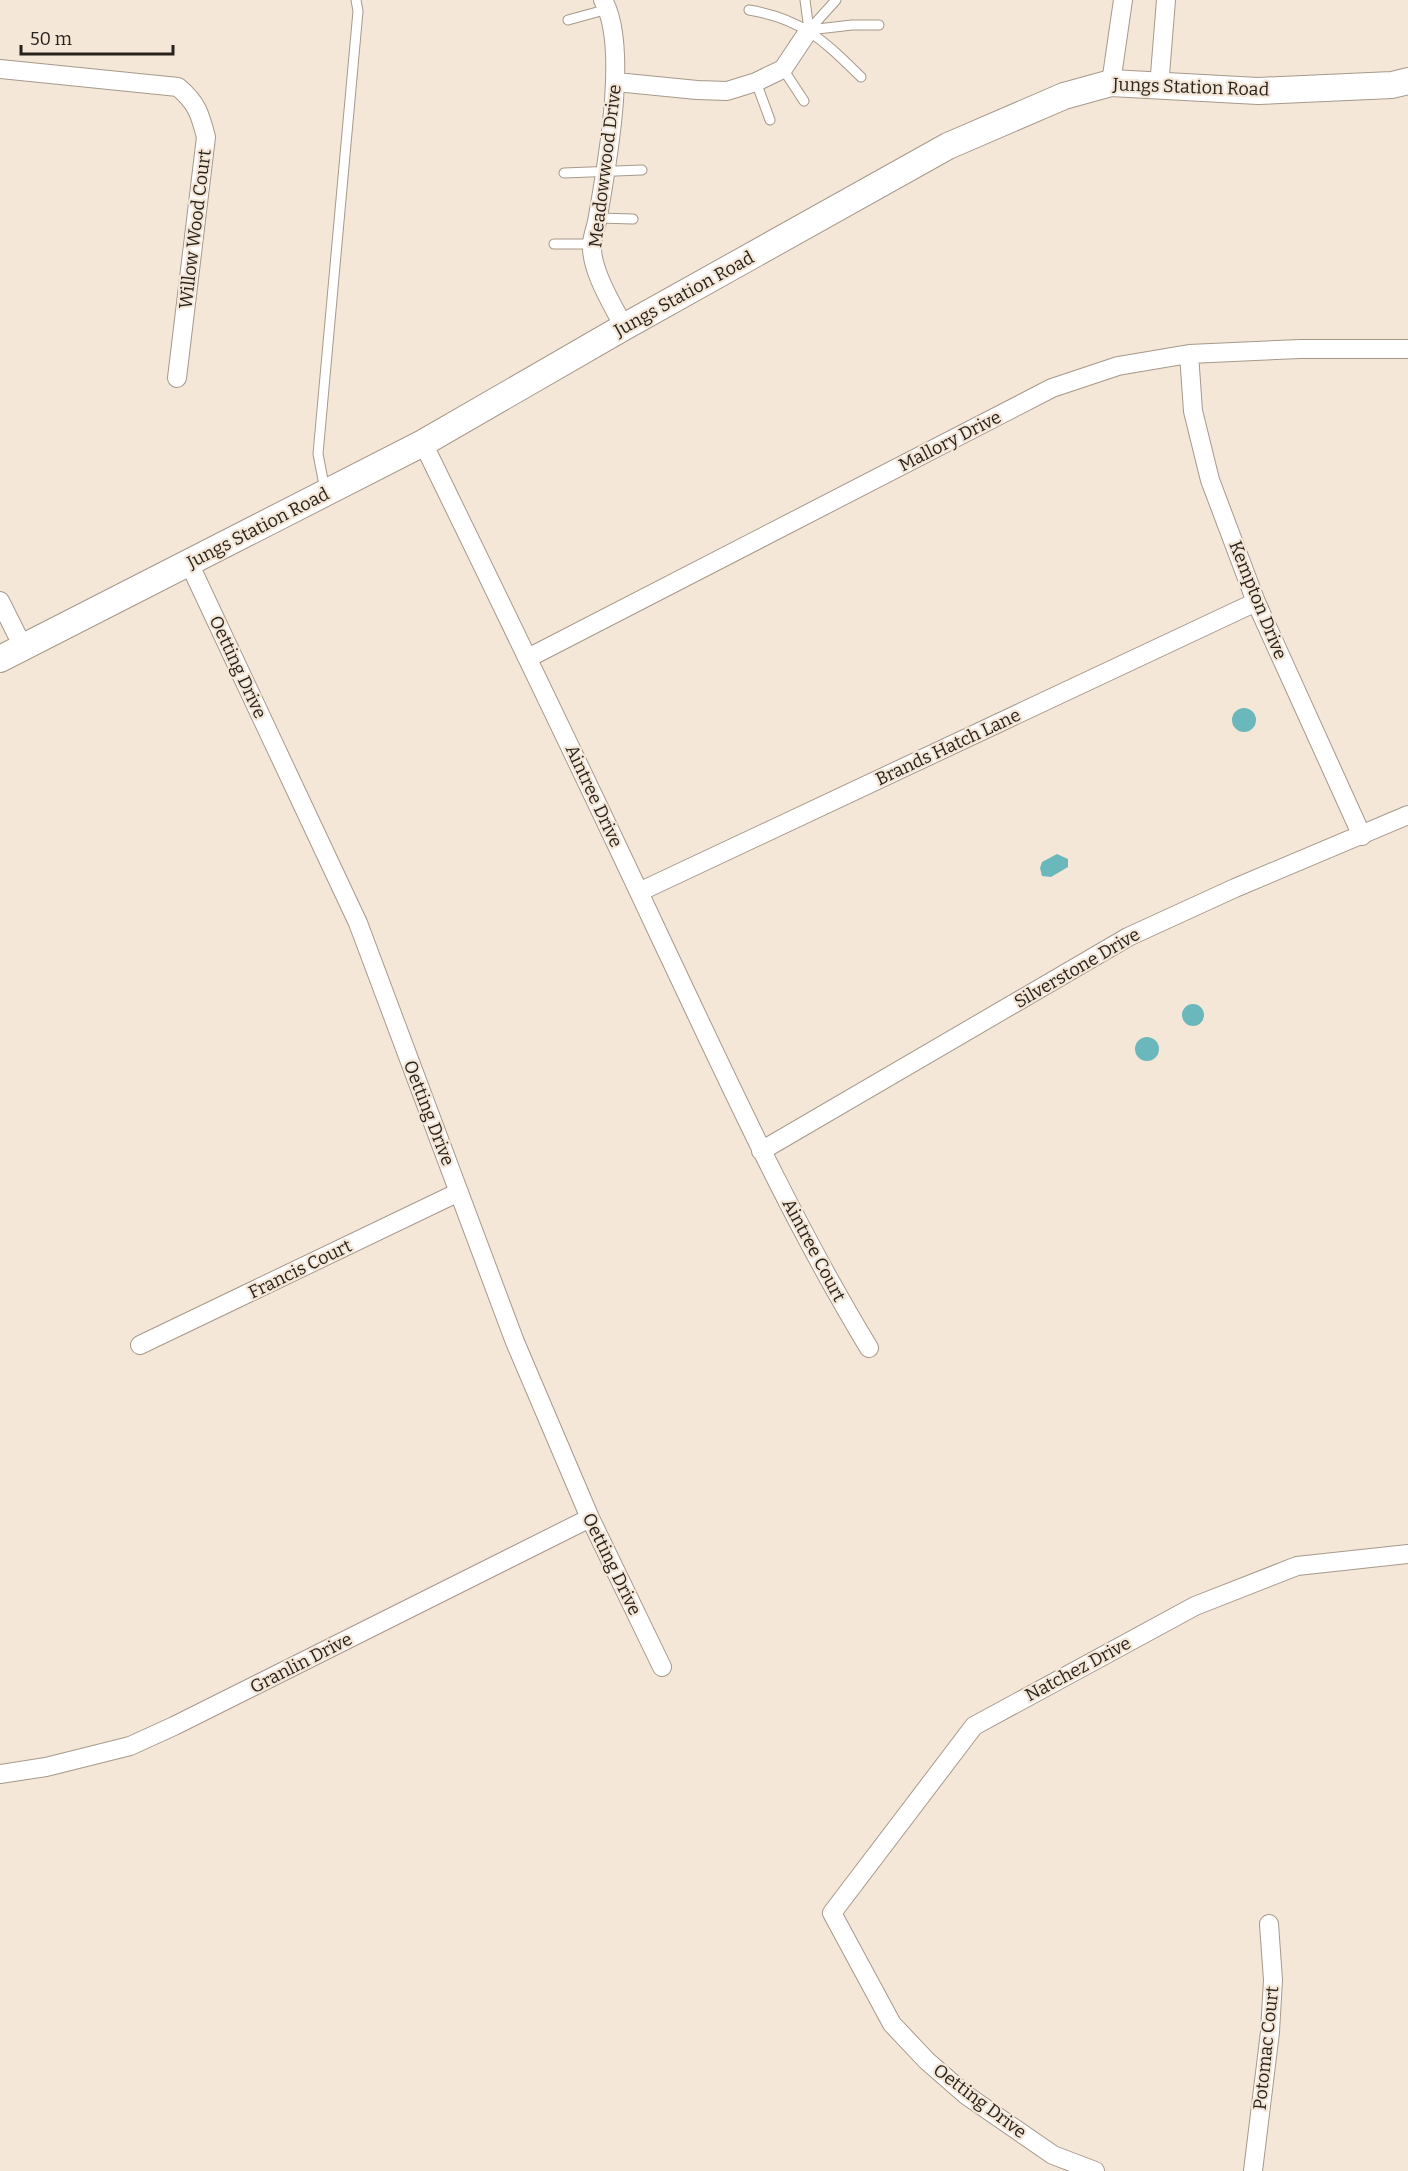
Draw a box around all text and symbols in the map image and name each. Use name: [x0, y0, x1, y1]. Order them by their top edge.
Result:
scale bar: [21, 18, 172, 56]
text: 50 m: [30, 28, 72, 50]
street label: Jungs Station Road: [1111, 73, 1270, 101]
street label: Meadowwood Drive: [584, 83, 626, 249]
street label: Willow Wood Court: [174, 148, 216, 310]
street label: Jungs Station Road: [609, 246, 758, 342]
street label: Mallory Drive: [895, 406, 1005, 476]
street label: Jungs Station Road: [182, 482, 333, 574]
street label: Kempton Drive: [1224, 538, 1292, 662]
street label: Oetting Drive: [205, 612, 271, 722]
street label: Brands Hatch Lane: [872, 704, 1024, 790]
street label: Aintree Drive: [561, 741, 627, 851]
street label: Silverstone Drive: [1010, 923, 1144, 1013]
street label: Oetting Drive: [399, 1057, 459, 1169]
street label: Aintree Court: [778, 1195, 851, 1306]
street label: Francis Court: [245, 1234, 356, 1303]
street label: Oetting Drive: [578, 1509, 646, 1619]
street label: Granlin Drive: [246, 1628, 356, 1698]
street label: Natchez Drive: [1021, 1632, 1135, 1706]
street label: Potomac Court: [1249, 1985, 1283, 2111]
street label: Oetting Drive: [929, 2059, 1031, 2143]

